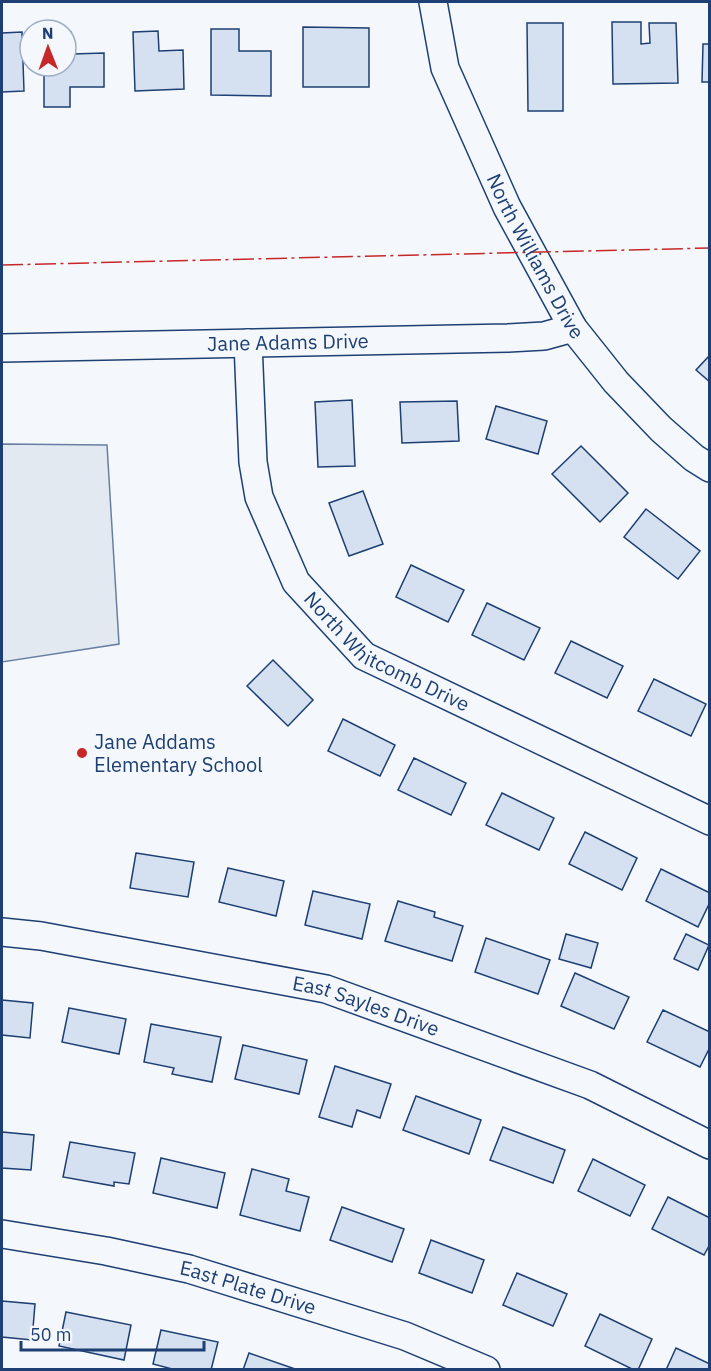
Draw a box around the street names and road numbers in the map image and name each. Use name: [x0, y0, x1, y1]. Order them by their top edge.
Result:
street label: North Williams Drive: [481, 169, 591, 344]
street label: Jane Adams Drive: [207, 327, 369, 357]
street label: North Whitcomb Drive: [298, 585, 474, 717]
street label: East Sayles Drive: [290, 969, 443, 1042]
street label: East Plate Drive: [178, 1253, 319, 1321]

